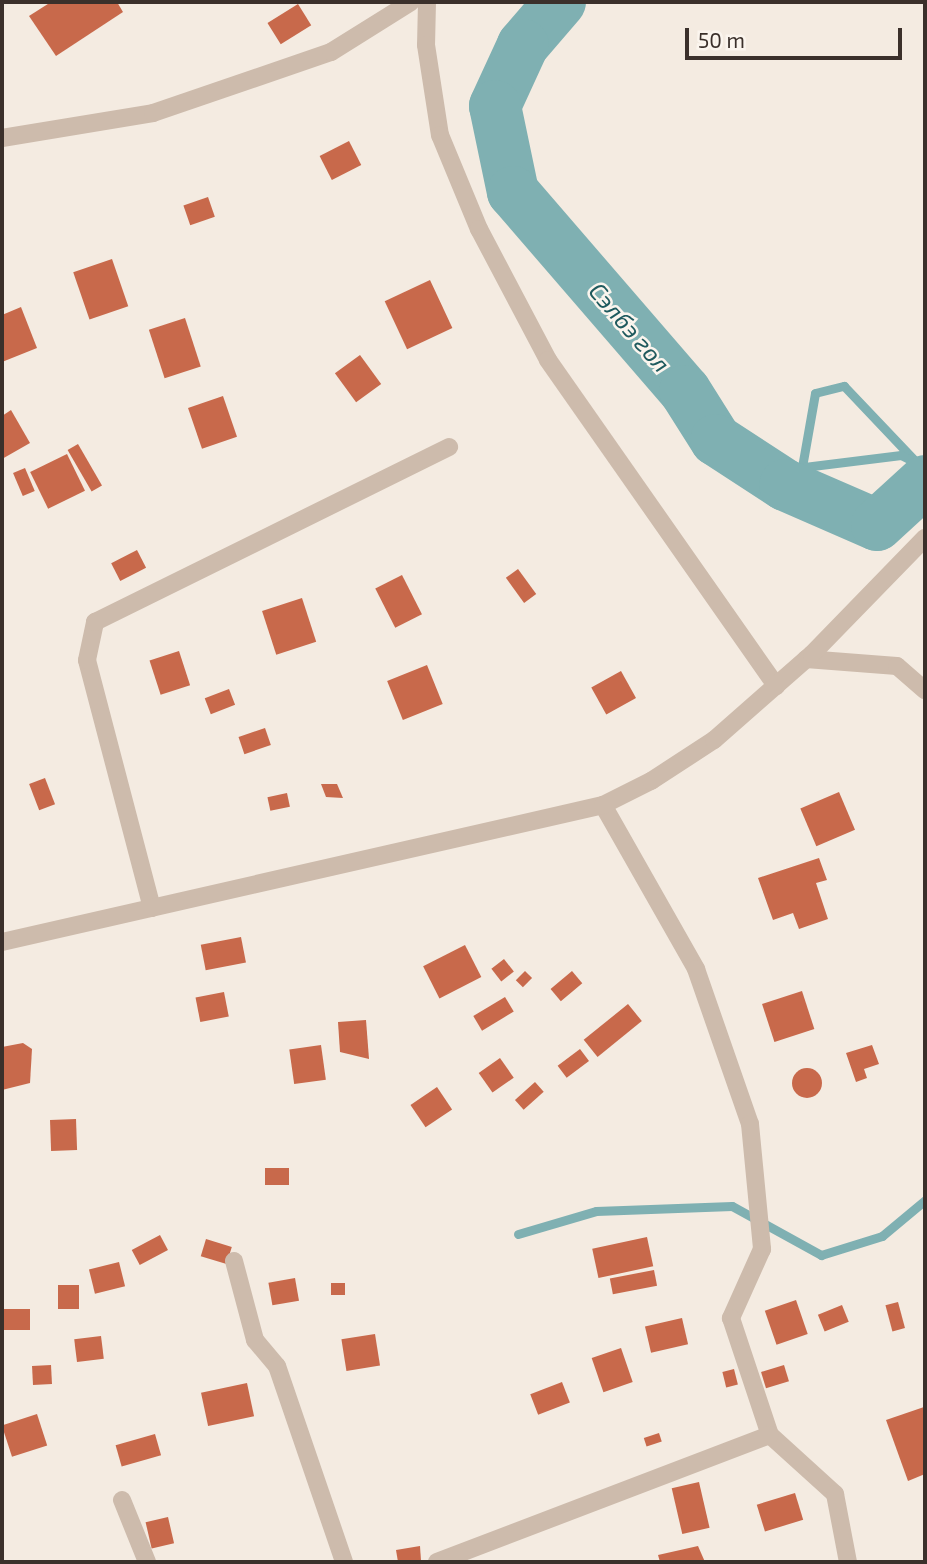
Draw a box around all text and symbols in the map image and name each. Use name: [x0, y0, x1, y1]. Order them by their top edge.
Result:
scale bar: [689, 14, 906, 58]
text: 50 m: [698, 27, 745, 52]
water label: Сэлбэ гол: [583, 276, 677, 378]

